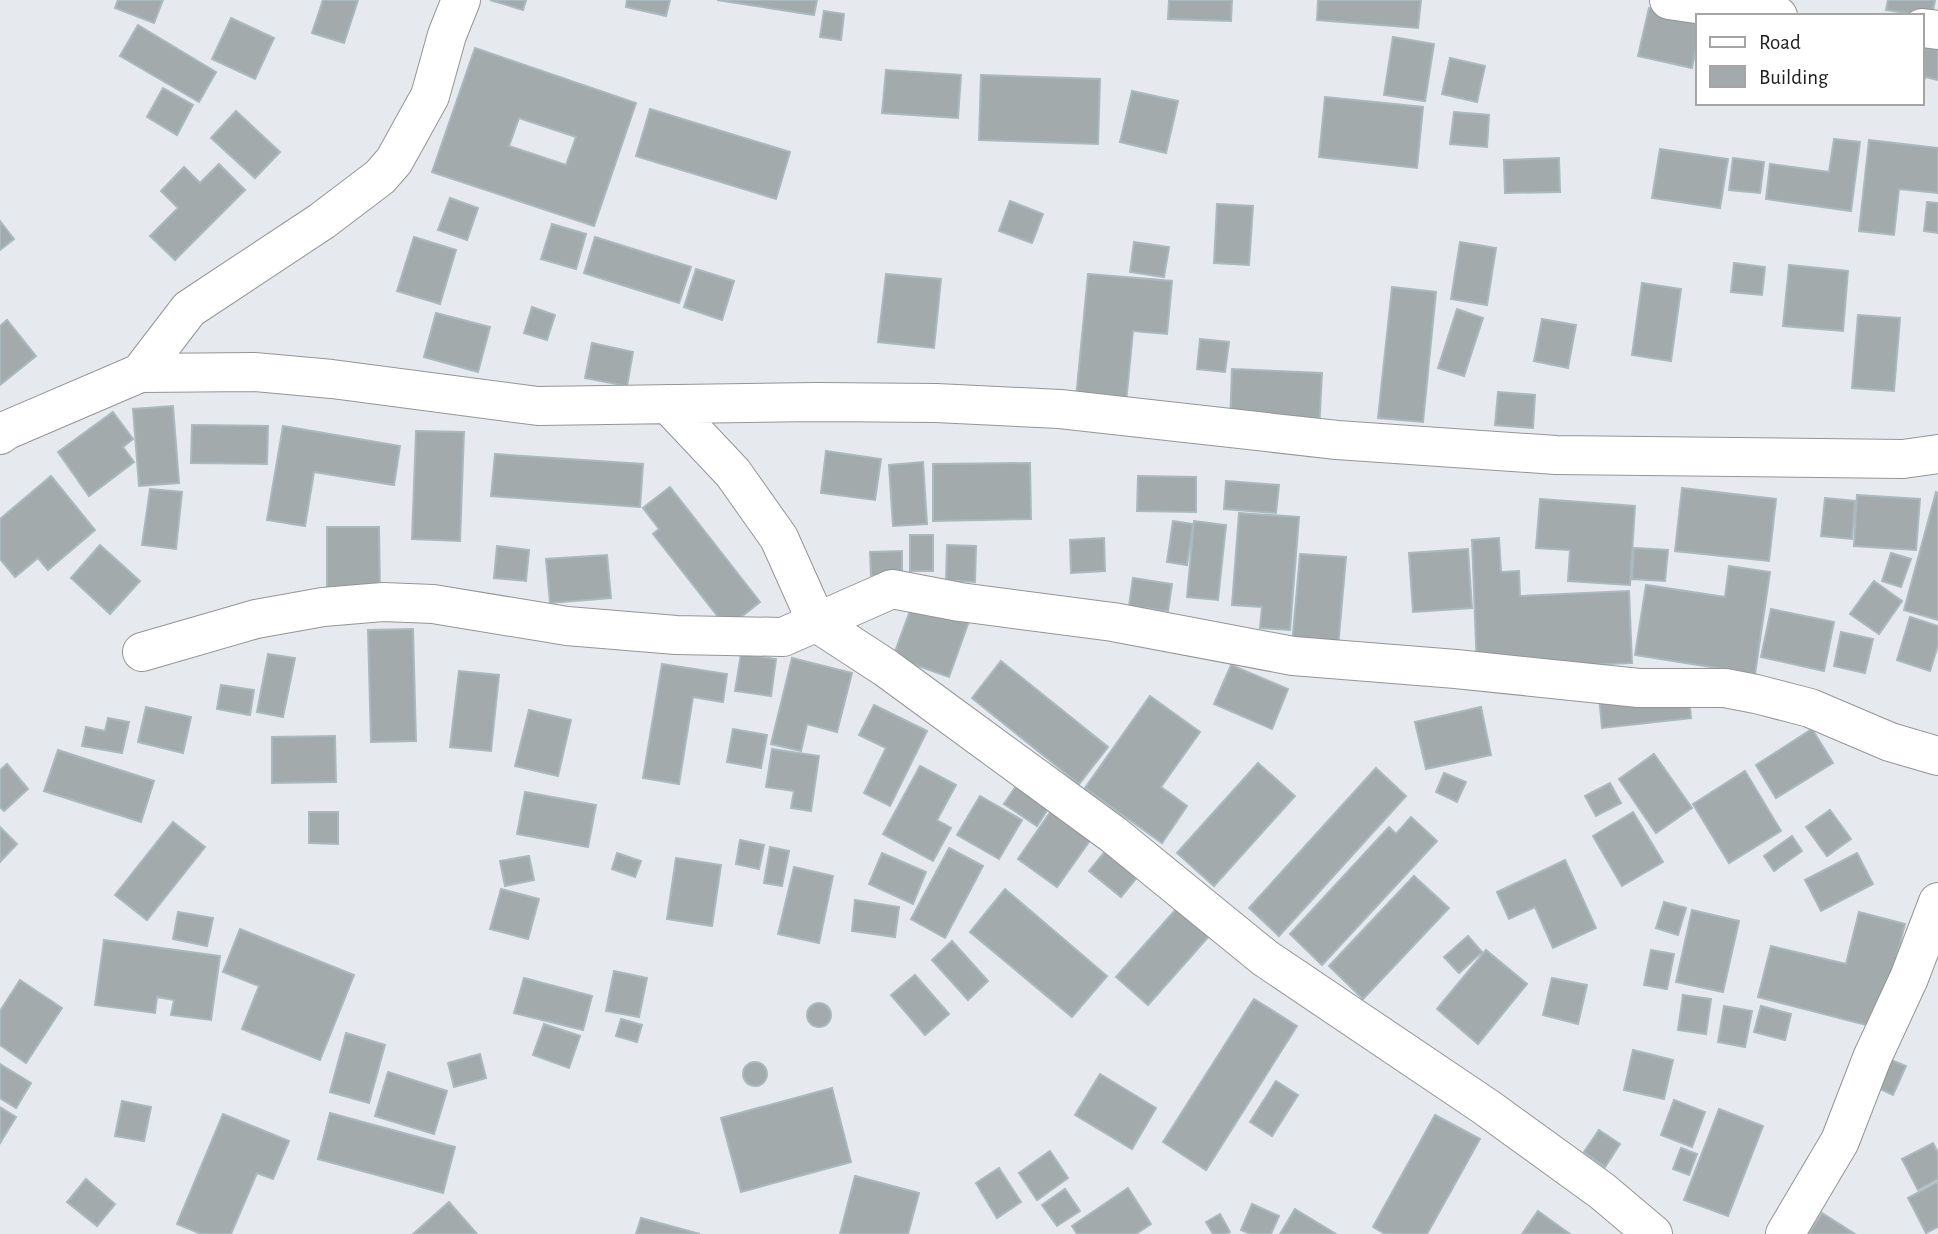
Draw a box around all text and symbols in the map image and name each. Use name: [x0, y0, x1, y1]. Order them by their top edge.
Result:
legend: [1696, 14, 1924, 105]
text: Road: [1759, 32, 1801, 53]
text: Building: [1759, 67, 1829, 88]

